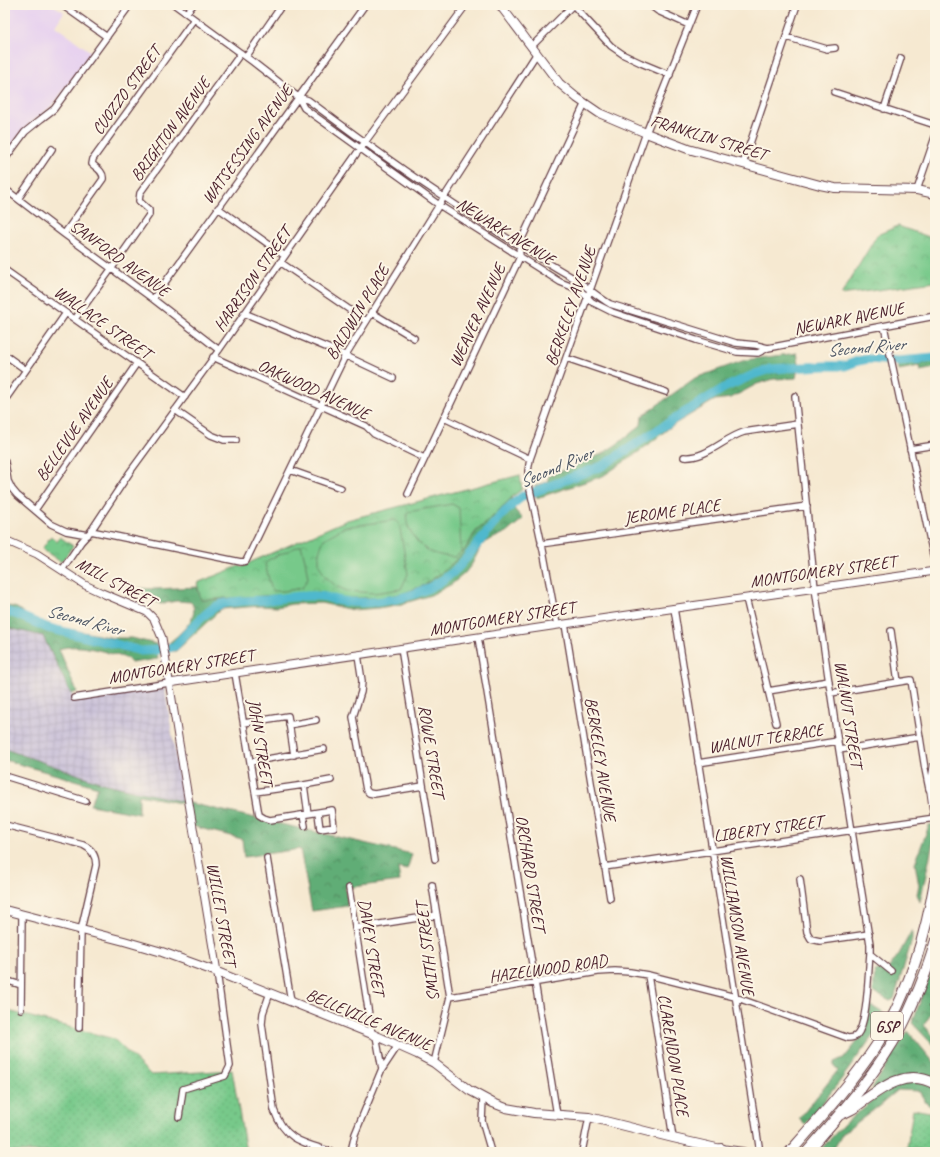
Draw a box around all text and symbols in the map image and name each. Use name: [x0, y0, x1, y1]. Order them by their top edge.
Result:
street label: CUOZZO STREET: [87, 39, 168, 139]
street label: BRIGHTON AVENUE: [126, 71, 217, 185]
street label: WATSESSING AVENUE: [197, 79, 299, 208]
street label: FRANKLIN STREET: [648, 110, 772, 166]
street label: NEWARK AVENUE: [453, 193, 561, 271]
street label: SANFORD AVENUE: [66, 215, 176, 303]
street label: HARRISON STREET: [209, 220, 298, 335]
street label: BERKELEY AVENUE: [540, 242, 601, 369]
street label: BALDWIN PLACE: [321, 259, 395, 364]
street label: WEAVER AVENUE: [445, 259, 511, 370]
street label: WALLACE STREET: [50, 281, 159, 366]
street label: NEWARK AVENUE: [792, 297, 909, 339]
water label: Second River: [826, 332, 908, 361]
street label: OAKWOOD AVENUE: [255, 354, 375, 426]
street label: BELLEVUE AVENUE: [31, 371, 119, 485]
water label: Second River: [516, 441, 598, 492]
street label: JEROME PLACE: [622, 494, 724, 529]
street label: MONTGOMERY STREET: [749, 550, 901, 592]
street label: MILL STREET: [72, 553, 162, 614]
street label: MONTGOMERY STREET: [428, 596, 580, 640]
water label: Second River: [45, 599, 128, 641]
street label: MONTGOMERY STREET: [107, 644, 259, 688]
street label: WALNUT STREET: [830, 659, 868, 773]
street label: BERKELEY AVENUE: [580, 696, 621, 824]
street label: JOHN STREET: [243, 697, 278, 790]
street label: ROWE STREET: [414, 704, 450, 803]
street label: WALNUT TERRACE: [707, 719, 827, 758]
street label: LIBERTY STREET: [712, 810, 828, 847]
street label: ORCHARD STREET: [511, 814, 551, 937]
street label: WILLIAMSON AVENUE: [716, 853, 759, 1000]
street label: WILLET STREET: [202, 861, 242, 971]
street label: DAVEY STREET: [354, 897, 390, 1000]
street label: SMITH STREET: [411, 897, 444, 1002]
street label: HAZELWOOD ROAD: [488, 950, 610, 987]
street label: BELLEVILLE AVENUE: [303, 984, 437, 1056]
street label: CLARENDON PLACE: [653, 992, 694, 1120]
road number: GSP: [871, 1012, 903, 1040]

